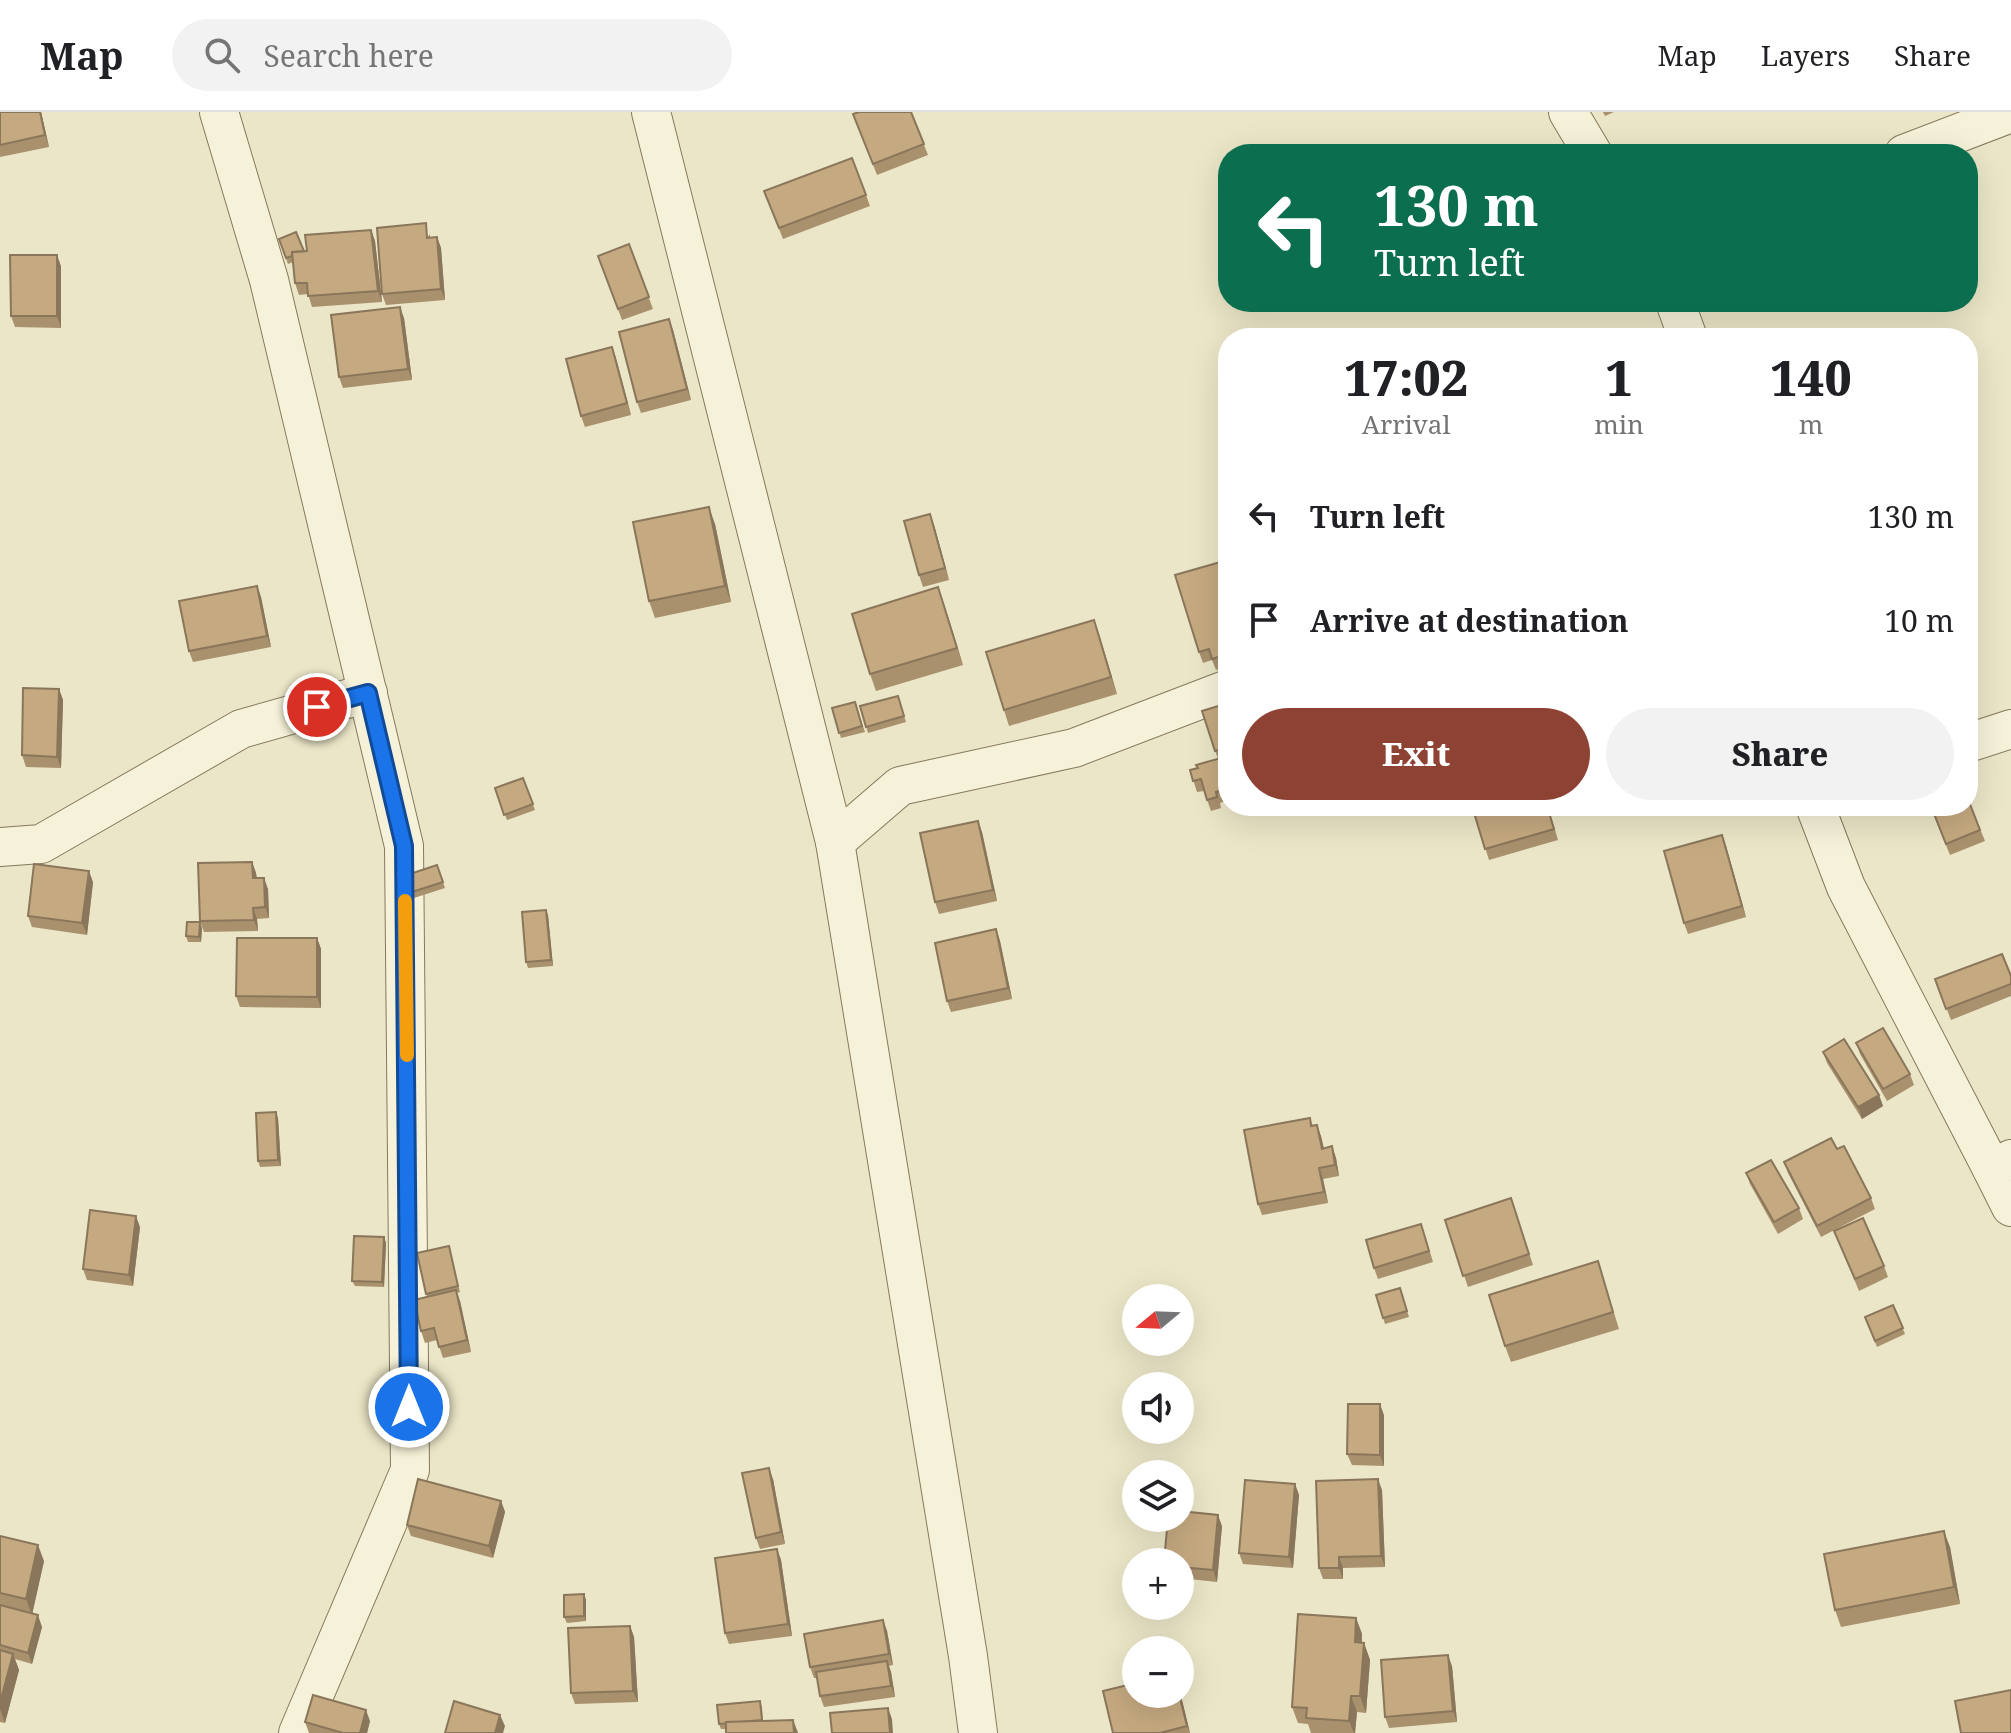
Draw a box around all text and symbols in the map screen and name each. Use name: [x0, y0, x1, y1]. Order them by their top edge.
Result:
search box: [172, 19, 732, 91]
text: Map: [40, 29, 124, 81]
icon: search: [200, 33, 244, 77]
text: Search here: [264, 35, 434, 76]
text: Map: [1658, 36, 1717, 74]
text: Layers: [1761, 36, 1850, 74]
text: Share: [1894, 36, 1971, 74]
text: 130 m: [1374, 166, 1539, 242]
icon: left: [1242, 176, 1346, 280]
text: Turn left: [1374, 238, 1525, 287]
text: 17:02: [1344, 345, 1468, 410]
text: 1: [1605, 345, 1633, 410]
text: 140: [1770, 345, 1852, 410]
text: Arrival: [1362, 406, 1451, 442]
text: min: [1594, 406, 1644, 442]
text: m: [1799, 406, 1823, 442]
icon: left: [1242, 494, 1286, 538]
text: Turn left: [1310, 496, 1445, 537]
text: 130 m: [1868, 496, 1954, 537]
icon: arrive: [1242, 598, 1286, 642]
text: Arrive at destination: [1310, 600, 1629, 641]
text: 10 m: [1884, 600, 1954, 641]
pin: [283, 673, 351, 741]
icon: arrive: [295, 685, 339, 729]
button: Exit: [1242, 708, 1590, 800]
button: Share: [1606, 708, 1954, 800]
north arrow: [1122, 1284, 1194, 1356]
map controls: [1122, 1284, 1194, 1708]
position arrow: [367, 1365, 451, 1449]
button: sound: [1122, 1372, 1194, 1444]
button: layers: [1122, 1460, 1194, 1532]
button: +: [1122, 1548, 1194, 1620]
button: −: [1122, 1636, 1194, 1708]

